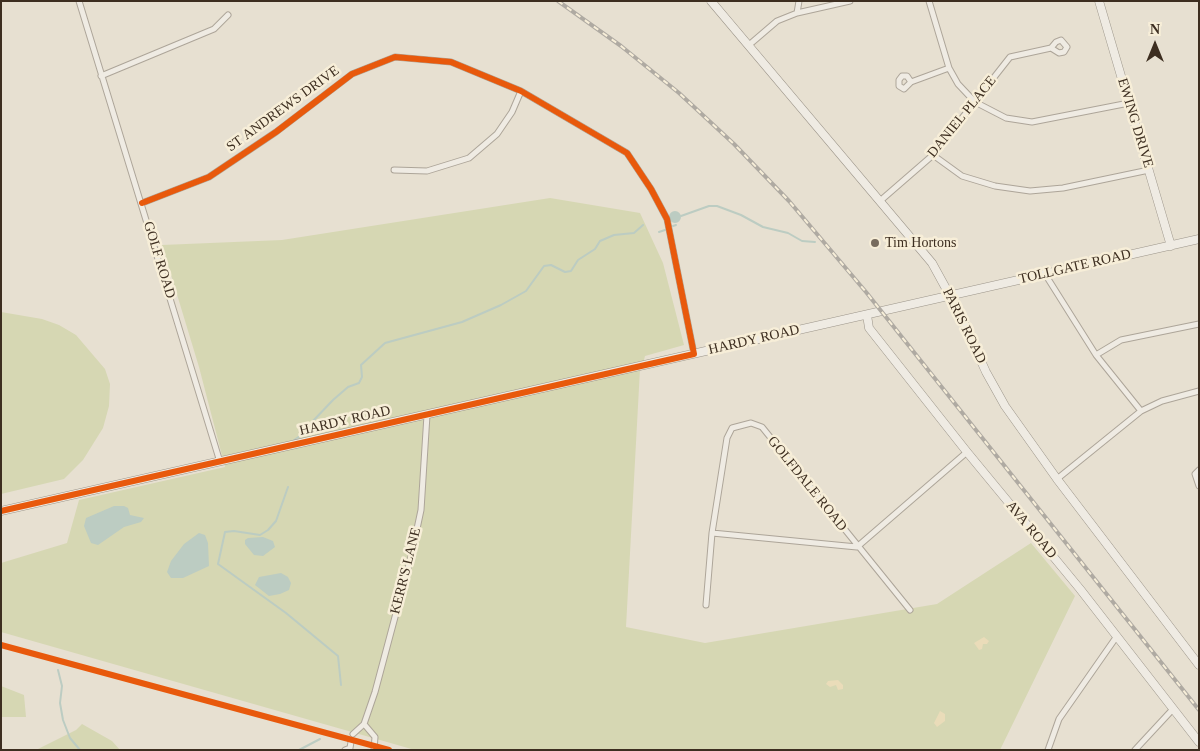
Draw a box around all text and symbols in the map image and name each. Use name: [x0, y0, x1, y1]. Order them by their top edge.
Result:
north arrow: [1130, 20, 1180, 70]
text: N: [1150, 22, 1160, 37]
street label: ST ANDREWS DRIVE: [223, 62, 343, 156]
street label: DANIEL PLACE: [924, 73, 1000, 161]
street label: EWING DRIVE: [1113, 76, 1157, 170]
street label: GOLF ROAD: [139, 219, 179, 301]
place label: Tim Hortons: [885, 235, 956, 251]
marker: Tim Hortons: [869, 237, 881, 249]
street label: TOLLGATE ROAD: [1017, 246, 1133, 288]
street label: PARIS ROAD: [939, 286, 989, 366]
street label: HARDY ROAD: [707, 321, 801, 359]
street label: HARDY ROAD: [298, 402, 392, 440]
street label: GOLFDALE ROAD: [764, 433, 850, 535]
street label: AVA ROAD: [1002, 498, 1060, 562]
street label: KERR'S LANE: [387, 526, 425, 616]

